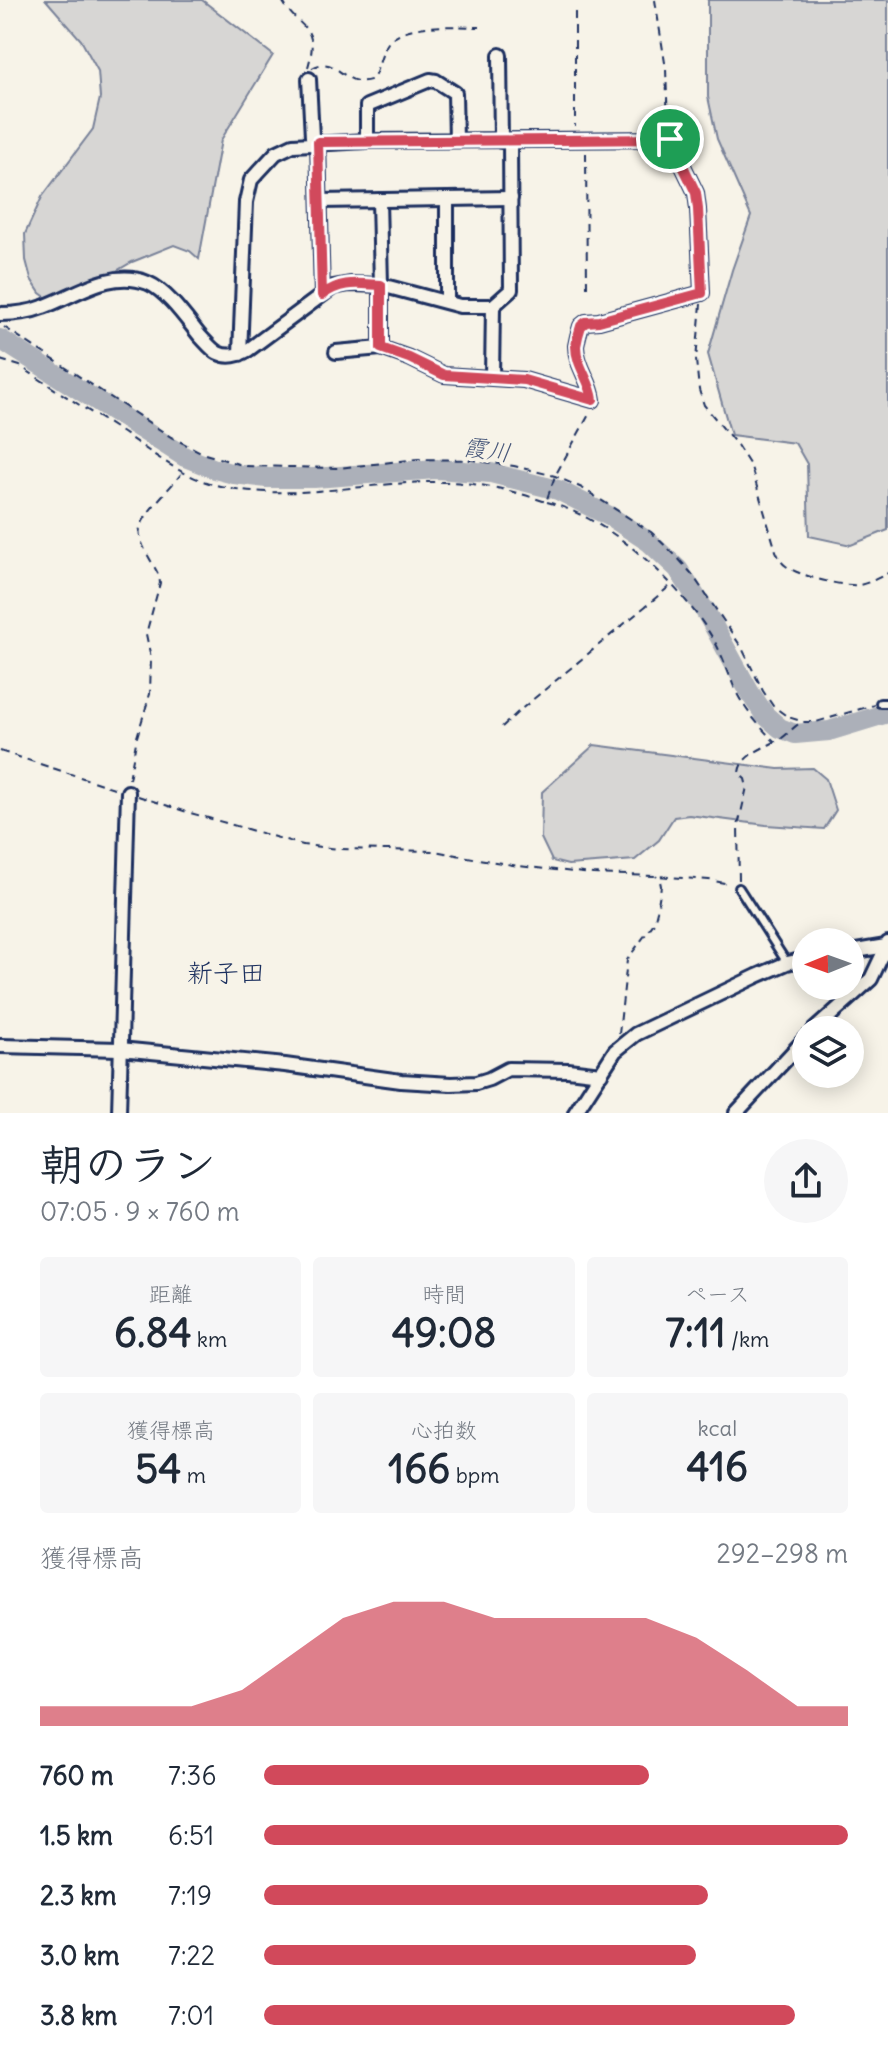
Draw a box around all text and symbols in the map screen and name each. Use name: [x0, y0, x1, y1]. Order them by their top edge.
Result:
pin: [636, 105, 704, 173]
icon: arrive: [648, 117, 692, 161]
water label: 霞川: [461, 431, 513, 467]
north arrow: [792, 928, 864, 1000]
map controls: [792, 928, 864, 1088]
district label: 新子田: [187, 956, 265, 989]
button: layers: [792, 1016, 864, 1088]
text: 朝のラン: [40, 1137, 216, 1192]
button: share: [764, 1139, 848, 1223]
text: 07:05 · 9 × 760 m: [40, 1195, 240, 1228]
text: 距離: [149, 1280, 193, 1308]
text: 時間: [422, 1280, 466, 1308]
text: ペース: [685, 1280, 750, 1308]
text: 6.84: [114, 1308, 192, 1358]
text: 49:08: [392, 1308, 496, 1358]
text: 7:11: [665, 1308, 726, 1358]
text: km: [192, 1325, 227, 1353]
text: /km: [726, 1325, 769, 1353]
text: kcal: [698, 1414, 737, 1442]
text: 獲得標高: [127, 1416, 215, 1444]
text: 心拍数: [411, 1416, 477, 1444]
text: 416: [686, 1442, 748, 1492]
text: 54: [135, 1444, 181, 1494]
text: 166: [388, 1444, 450, 1494]
text: m: [181, 1461, 206, 1489]
text: bpm: [450, 1461, 500, 1489]
text: 292–298 m: [717, 1537, 848, 1570]
text: 獲得標高: [40, 1541, 144, 1574]
text: 760 m: [40, 1759, 114, 1792]
text: 7:36: [168, 1759, 216, 1792]
text: 1.5 km: [40, 1819, 113, 1852]
text: 6:51: [168, 1819, 214, 1852]
text: 2.3 km: [40, 1879, 117, 1912]
text: 7:19: [168, 1879, 212, 1912]
text: 3.0 km: [40, 1939, 120, 1972]
text: 7:22: [168, 1939, 215, 1972]
text: 3.8 km: [40, 1999, 117, 2032]
text: 7:01: [168, 1999, 214, 2032]

